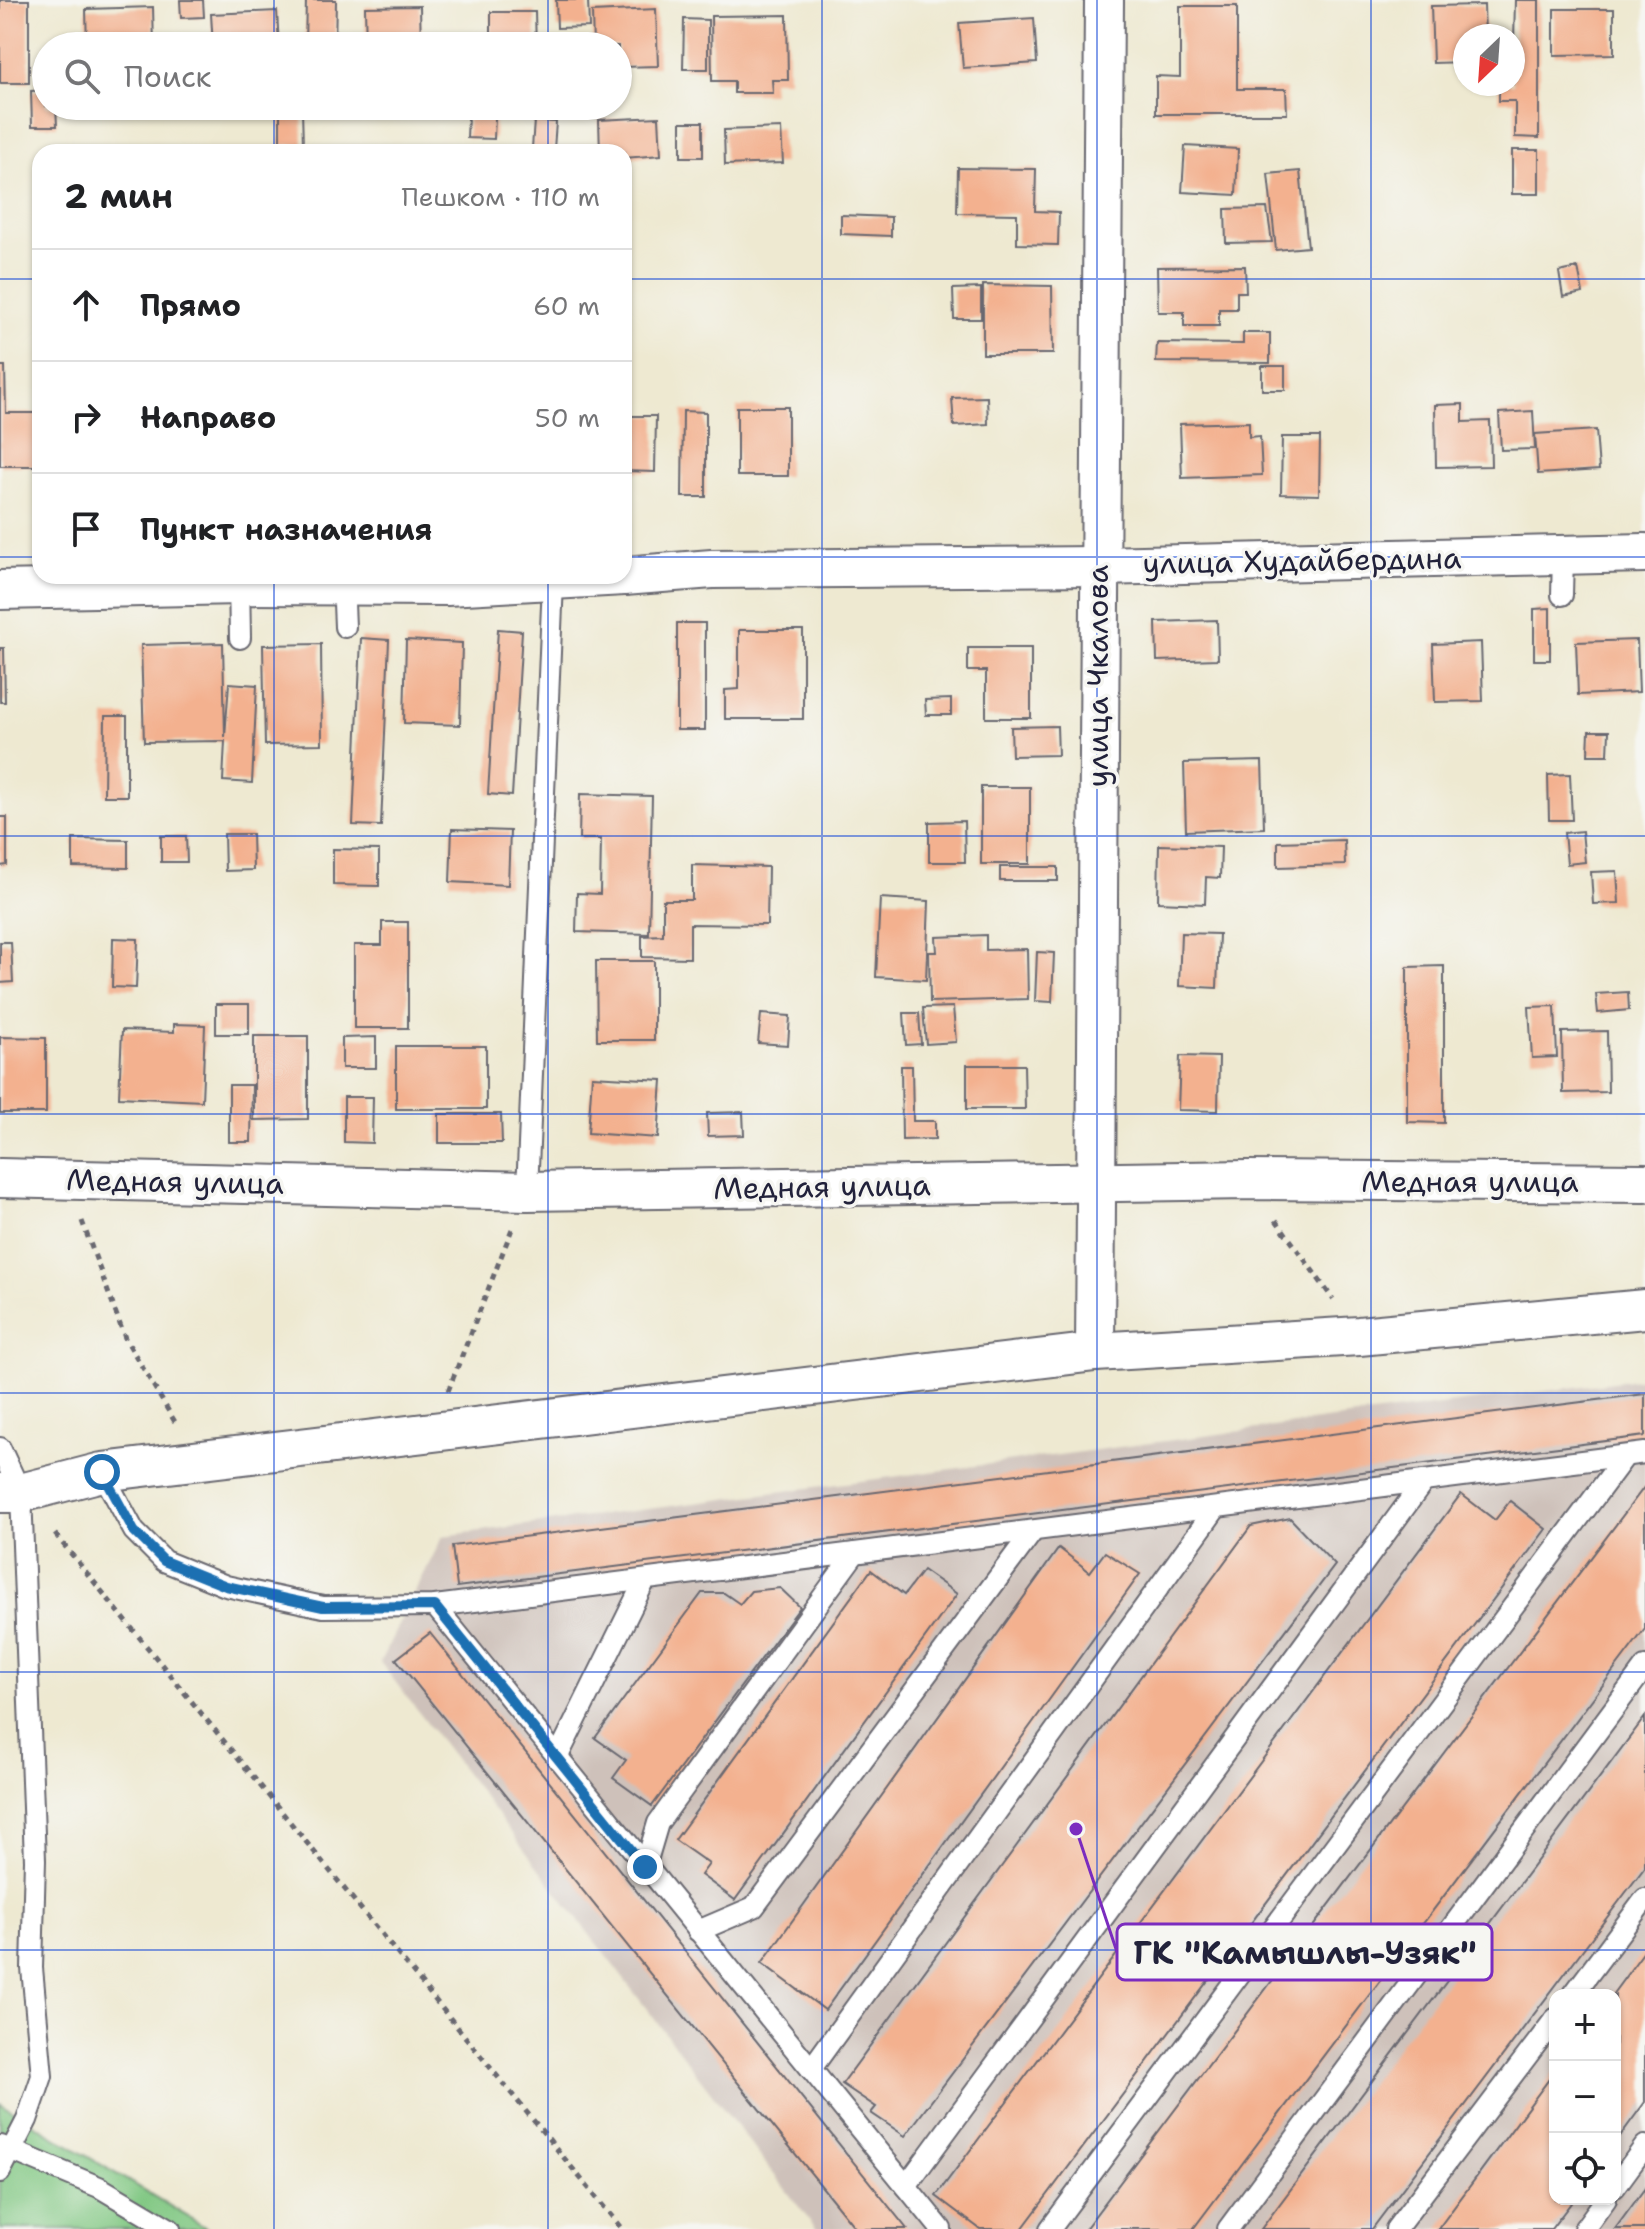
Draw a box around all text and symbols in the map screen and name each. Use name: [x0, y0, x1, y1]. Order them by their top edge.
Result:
north arrow: [1453, 24, 1525, 96]
search box: [32, 32, 632, 120]
icon: search: [60, 54, 104, 98]
text: Поиск: [124, 56, 212, 97]
text: 2 мин: [64, 173, 173, 219]
text: Пешком · 110 m: [402, 179, 600, 214]
icon: ahead: [64, 283, 108, 327]
text: Прямо: [140, 285, 241, 326]
text: 60 m: [533, 288, 600, 323]
icon: right: [64, 395, 108, 439]
text: Направо: [140, 397, 276, 438]
text: 50 m: [535, 400, 600, 435]
icon: arrive: [64, 507, 108, 551]
text: Пункт назначения: [140, 509, 432, 550]
street label: улица Худайбердина: [1142, 537, 1462, 584]
street label: улица Чкалова: [1077, 565, 1118, 787]
street label: Медная улица: [66, 1159, 284, 1204]
street label: Медная улица: [1361, 1161, 1579, 1202]
street label: Медная улица: [713, 1164, 931, 1209]
route start: [84, 1454, 120, 1490]
route end: [627, 1849, 663, 1885]
callout: ГК "Камышлы-Узяк": [1117, 1924, 1492, 1980]
text: ГК "Камышлы-Узяк": [1133, 1931, 1477, 1974]
map controls: [1549, 1989, 1621, 2205]
button: +: [1549, 1989, 1621, 2061]
button: −: [1549, 2061, 1621, 2133]
button: locate: [1549, 2133, 1621, 2205]

